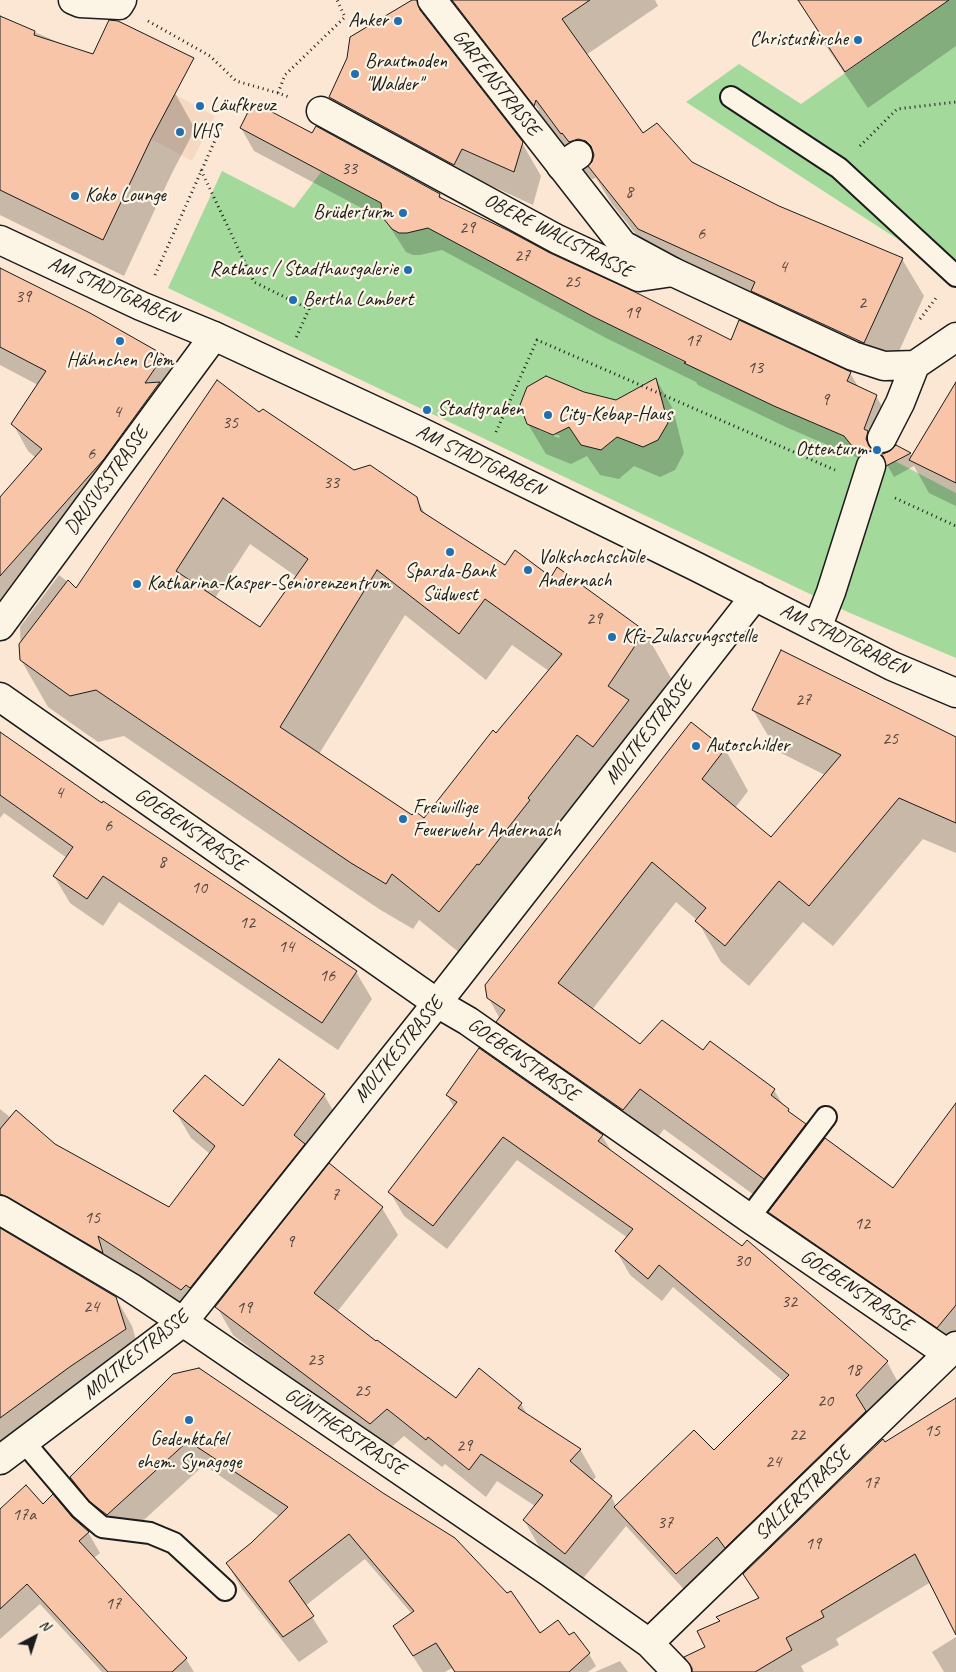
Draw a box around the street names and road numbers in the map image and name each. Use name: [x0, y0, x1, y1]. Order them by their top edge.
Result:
street label: GARTENSTRASSE: [447, 25, 545, 141]
street label: OBERE WALLSTRASSE: [480, 188, 636, 284]
street label: AM STADTGRABEN: [44, 252, 182, 330]
street label: AM STADTGRABEN: [412, 420, 548, 502]
street label: DRUSUSSTRASSE: [60, 422, 154, 540]
street label: AM STADTGRABEN: [776, 599, 912, 681]
street label: MOLTKESTRASSE: [600, 673, 698, 789]
street label: GOEBENSTRASSE: [130, 783, 250, 877]
street label: MOLTKESTRASSE: [349, 992, 449, 1108]
street label: GOEBENSTRASSE: [463, 1013, 583, 1107]
street label: GOEBENSTRASSE: [795, 1245, 917, 1337]
street label: MOLTKESTRASSE: [78, 1305, 194, 1405]
street label: GÜNTHERSTRASSE: [280, 1383, 410, 1481]
street label: SALIERSTRASSE: [750, 1442, 856, 1546]

